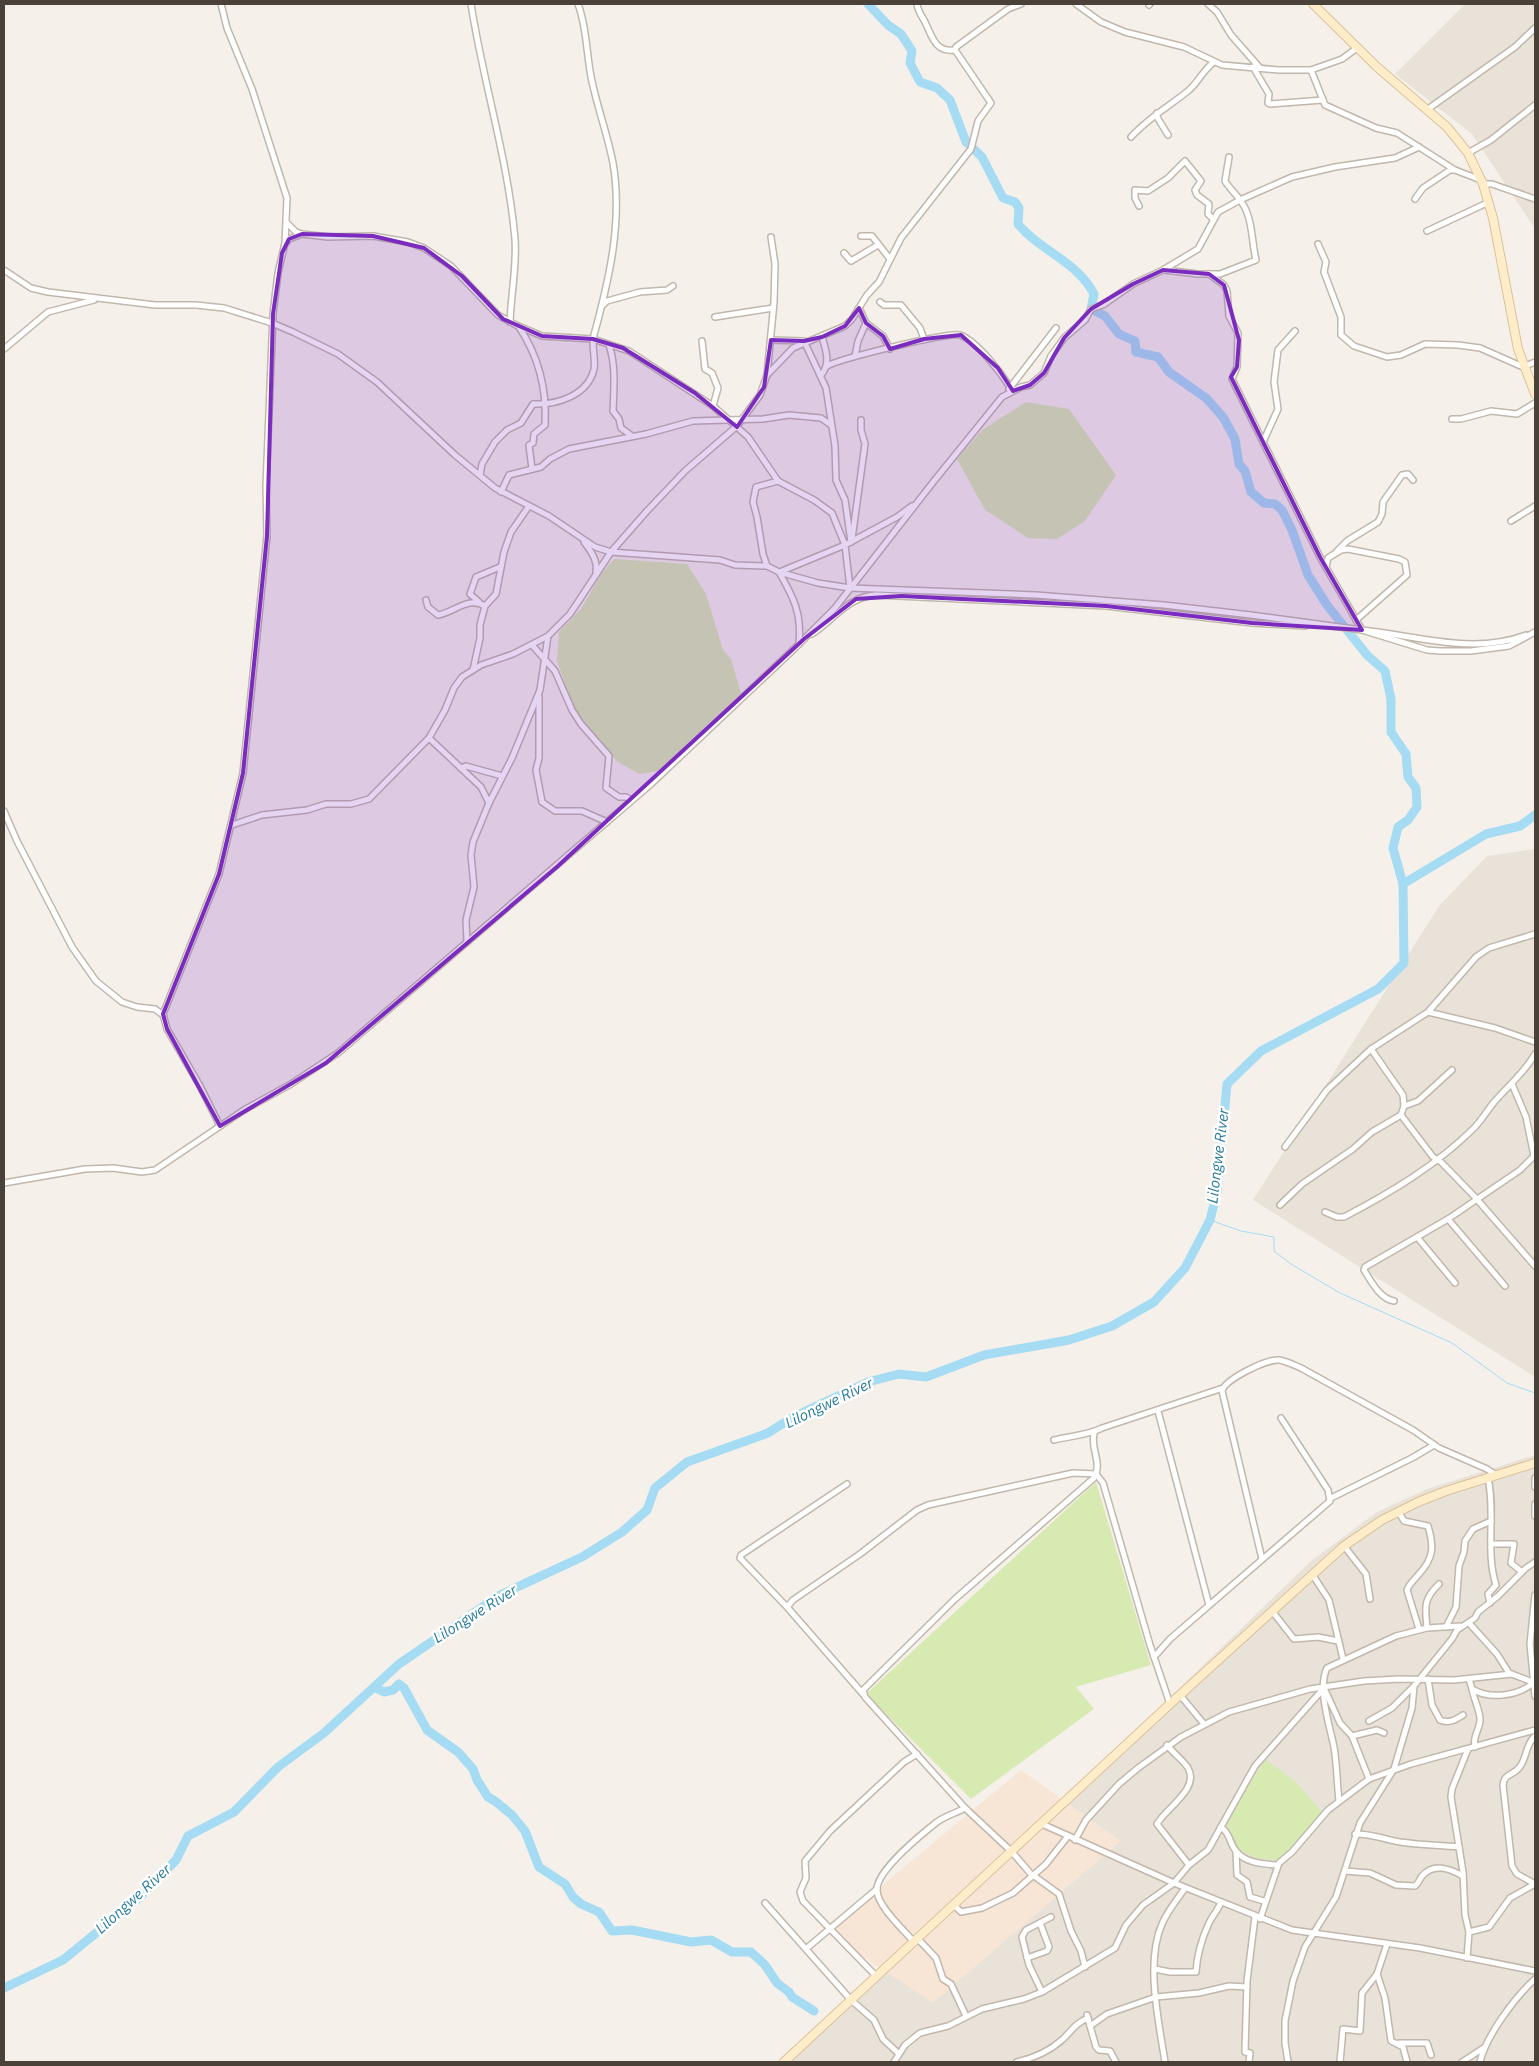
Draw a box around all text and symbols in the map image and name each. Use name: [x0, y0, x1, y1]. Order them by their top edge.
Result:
water label: Lilongwe River: [1202, 1107, 1233, 1204]
water label: Lilongwe River: [782, 1373, 876, 1432]
water label: Lilongwe River: [429, 1580, 521, 1647]
water label: Lilongwe River: [91, 1859, 175, 1938]

